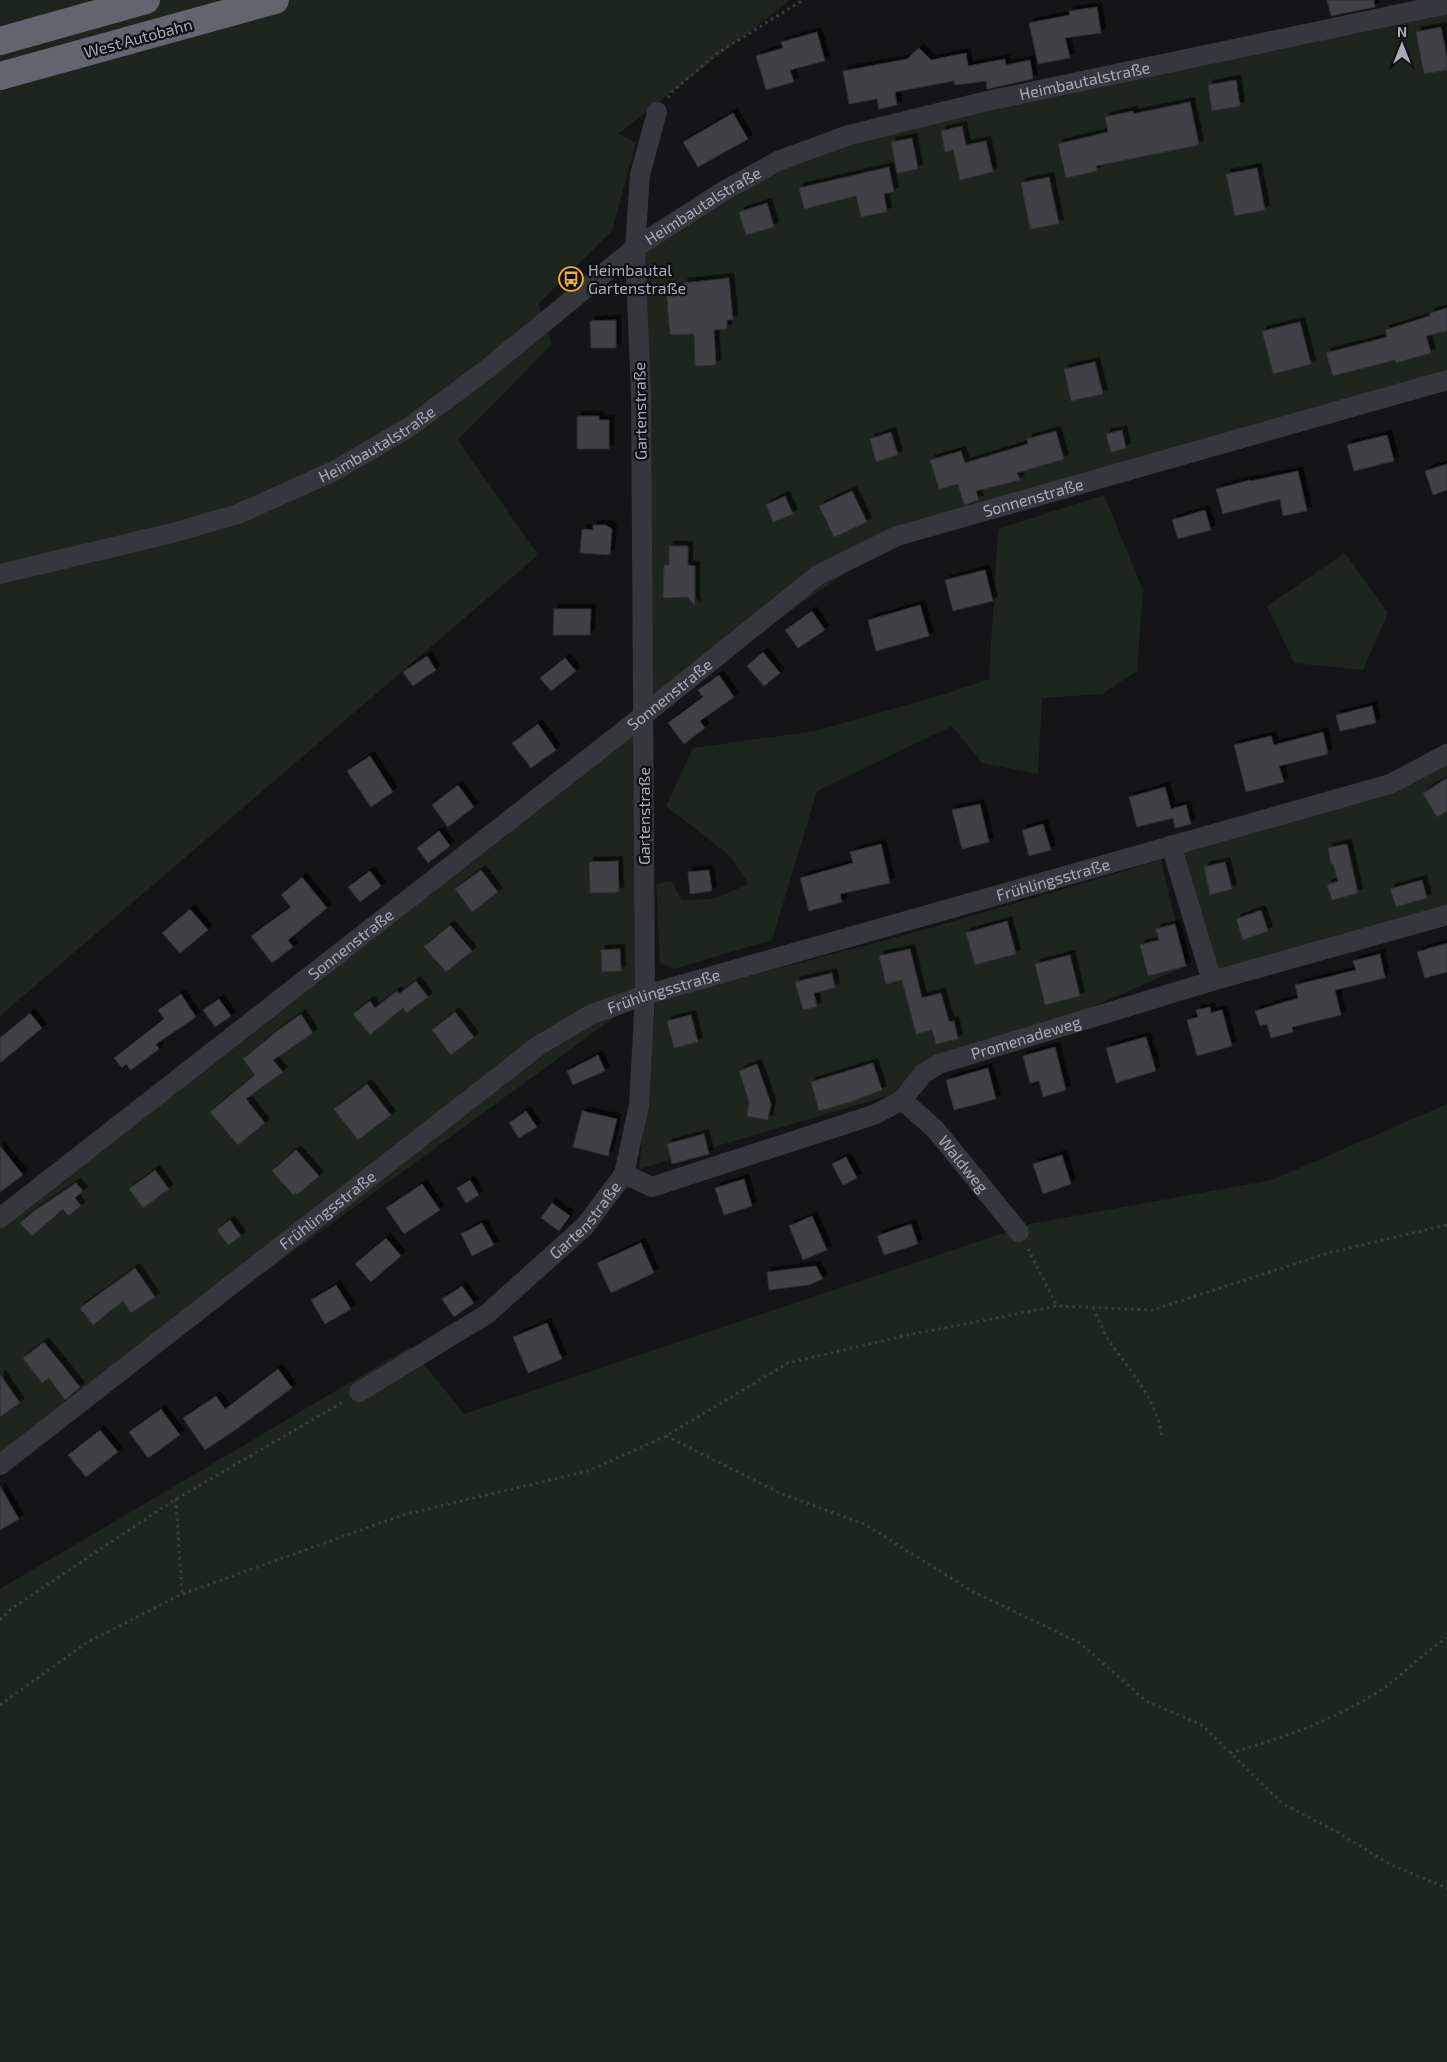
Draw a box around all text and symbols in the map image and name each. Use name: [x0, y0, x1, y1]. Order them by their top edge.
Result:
street label: West Autobahn: [81, 14, 194, 61]
north arrow: [1377, 20, 1427, 70]
text: N: [1397, 23, 1407, 40]
street label: Heimbautalstraße: [1018, 57, 1151, 103]
street label: Heimbautalstraße: [641, 162, 764, 248]
place label: Heimbautal Gartenstraße: [588, 260, 686, 297]
bus stop icon: Heimbautal Gartenstraße: [558, 266, 584, 292]
street label: Gartenstraße: [629, 362, 650, 460]
street label: Heimbautalstraße: [315, 401, 438, 486]
street label: Sonnenstraße: [981, 474, 1085, 520]
street label: Sonnenstraße: [623, 654, 716, 734]
street label: Gartenstraße: [634, 767, 653, 865]
street label: Frühlingsstraße: [994, 854, 1112, 904]
street label: Sonnenstraße: [304, 904, 397, 983]
street label: Frühlingsstraße: [604, 964, 722, 1017]
street label: Promenadeweg: [968, 1011, 1083, 1063]
street label: Waldweg: [935, 1131, 993, 1196]
street label: Frühlingsstraße: [275, 1166, 379, 1253]
street label: Gartenstraße: [545, 1177, 624, 1263]

